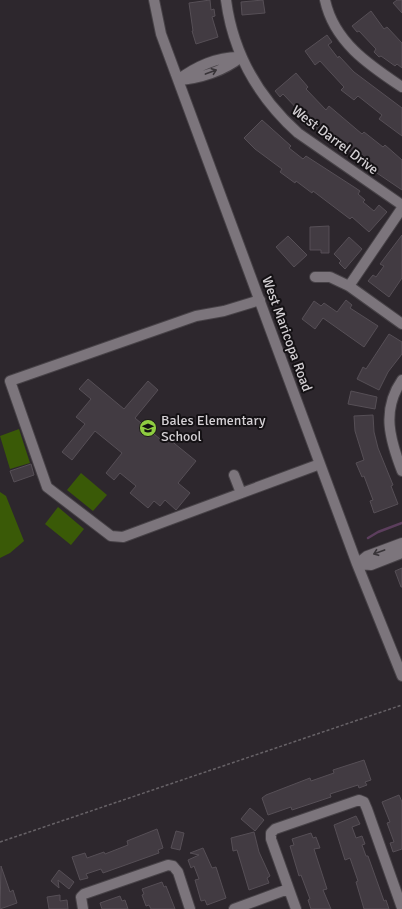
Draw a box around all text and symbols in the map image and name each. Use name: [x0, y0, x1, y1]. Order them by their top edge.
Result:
one-way arrow: [204, 68, 216, 76]
street label: West Darrel Drive: [288, 102, 382, 178]
street label: West Maricopa Road: [258, 274, 316, 394]
place label: Bales Elementary School: [161, 412, 266, 445]
school or university icon: Bales Elementary School: [138, 418, 158, 438]
one-way arrow: [373, 548, 385, 556]

